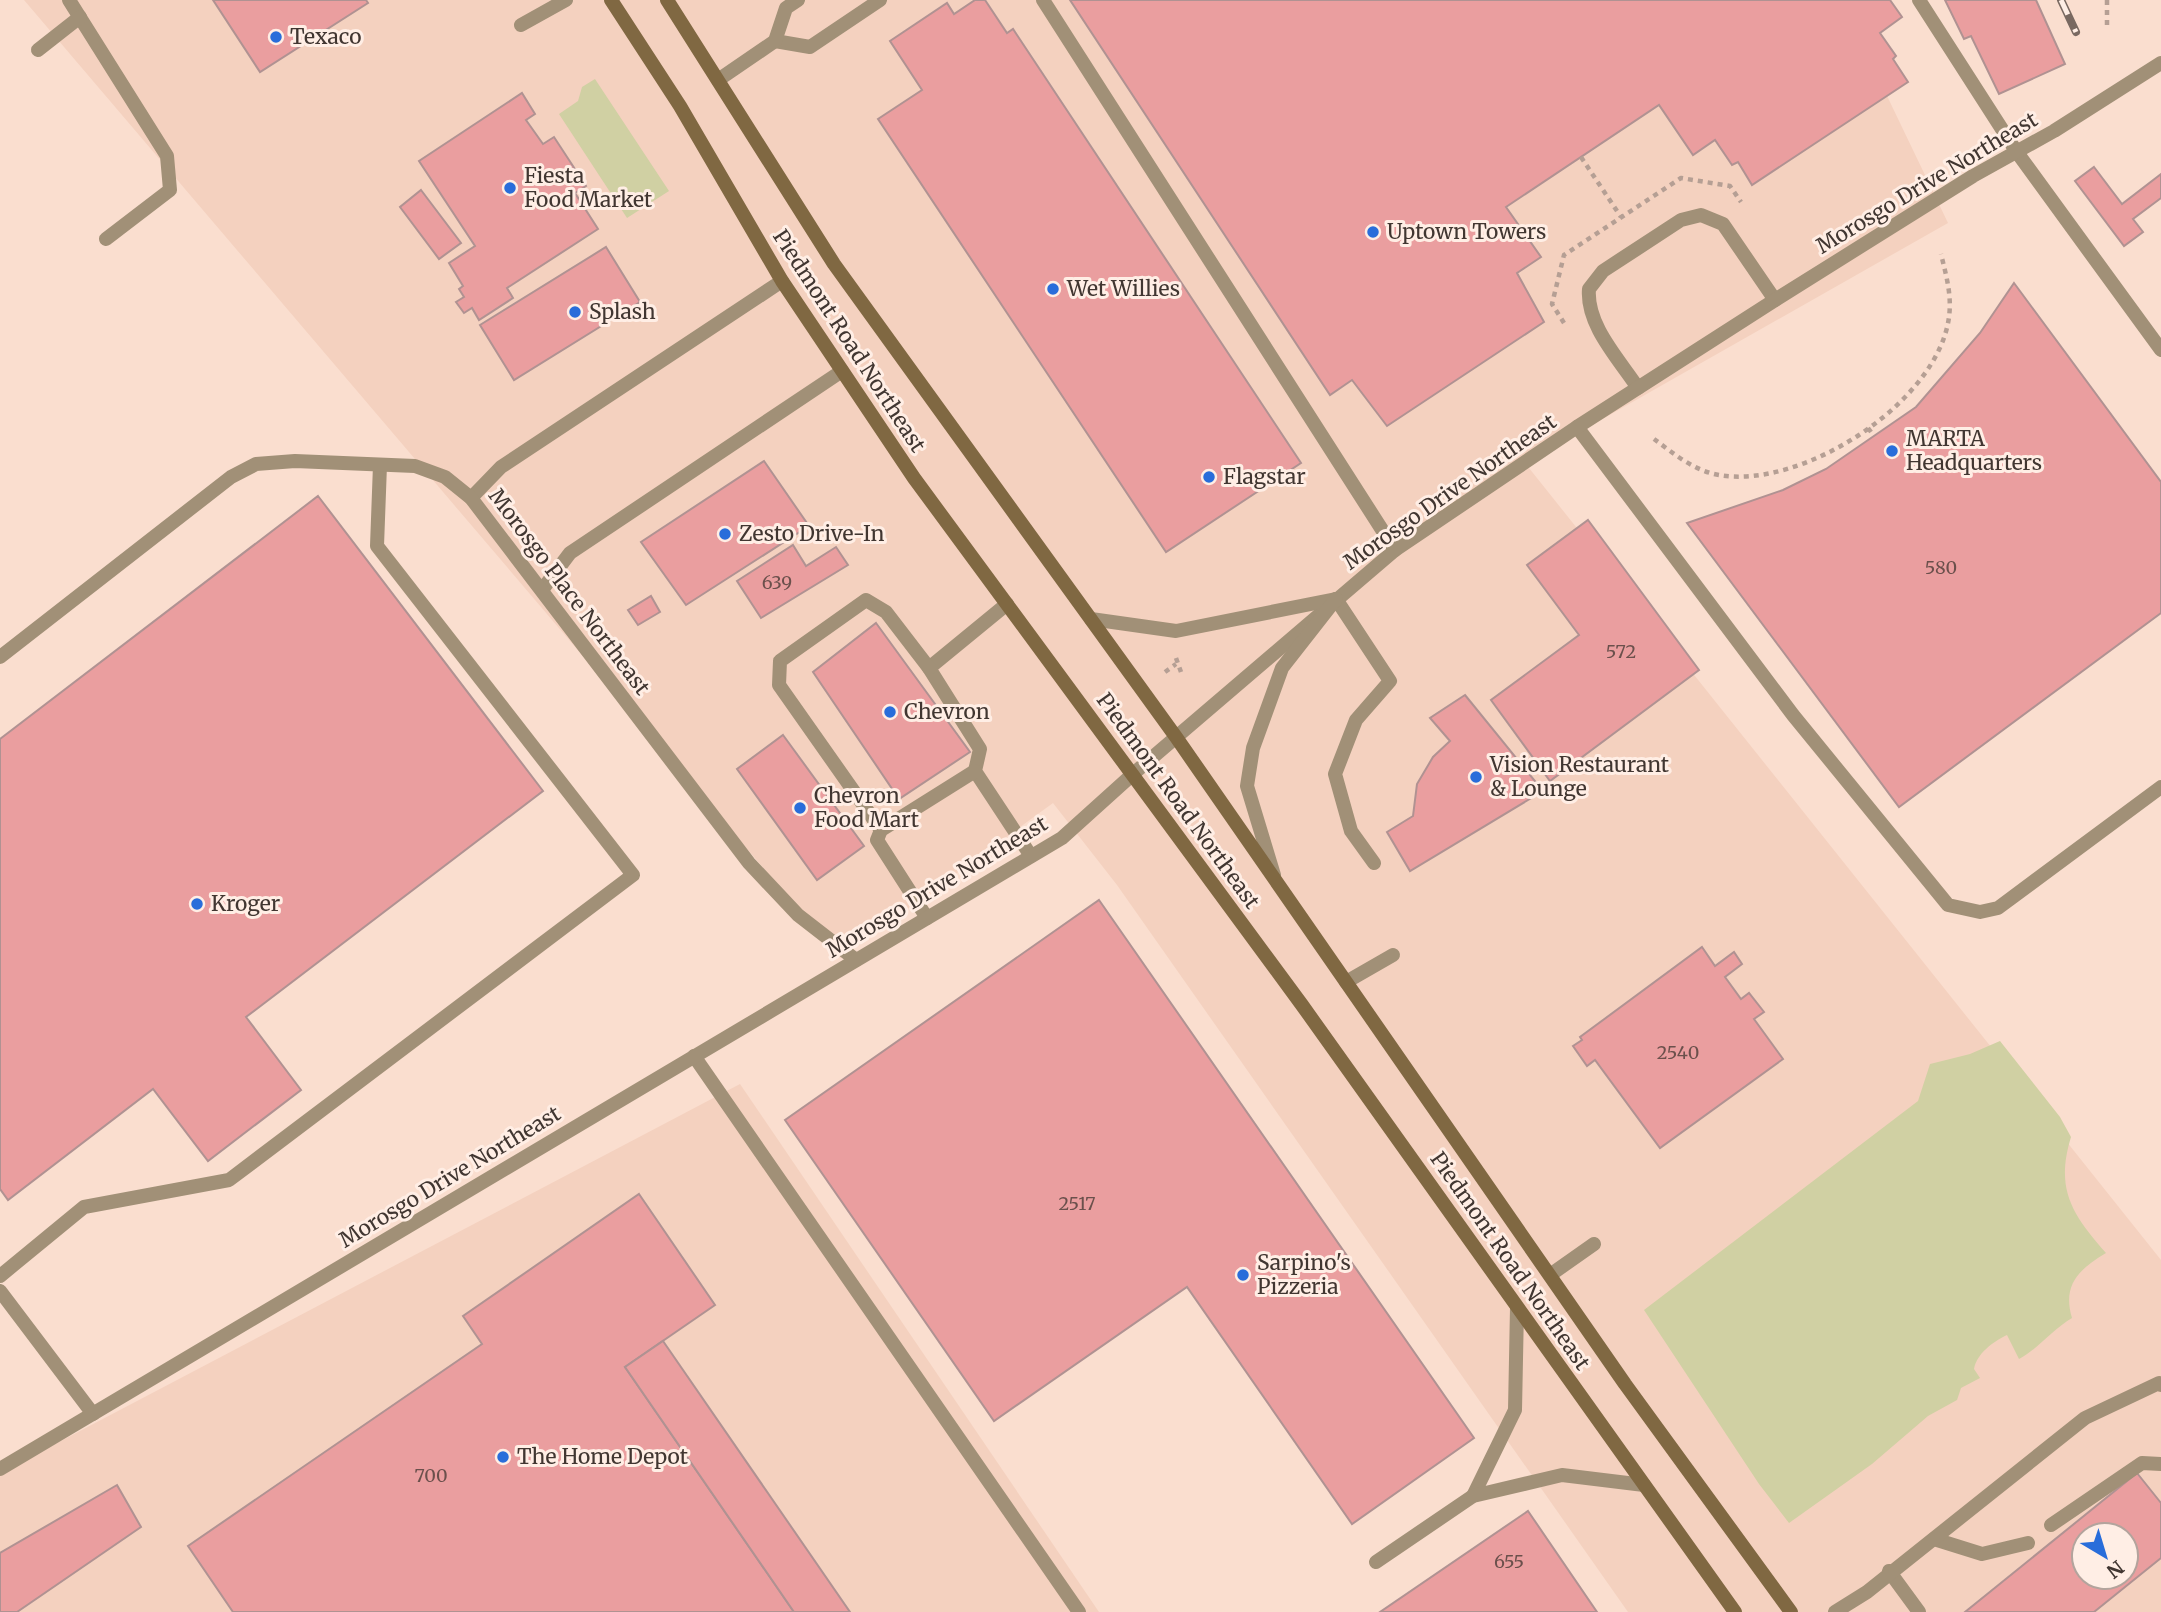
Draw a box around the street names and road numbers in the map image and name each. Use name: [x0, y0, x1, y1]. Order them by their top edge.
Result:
street label: Morosgo Drive Northeast: [1811, 106, 2042, 259]
street label: Piedmont Road Northeast: [767, 224, 932, 457]
street label: Morosgo Drive Northeast: [1338, 408, 1561, 575]
street label: Morosgo Place Northeast: [483, 483, 656, 700]
street label: Piedmont Road Northeast: [1091, 687, 1266, 914]
street label: Morosgo Drive Northeast: [821, 810, 1052, 963]
street label: Morosgo Drive Northeast: [334, 1100, 565, 1253]
street label: Piedmont Road Northeast: [1425, 1146, 1596, 1375]

